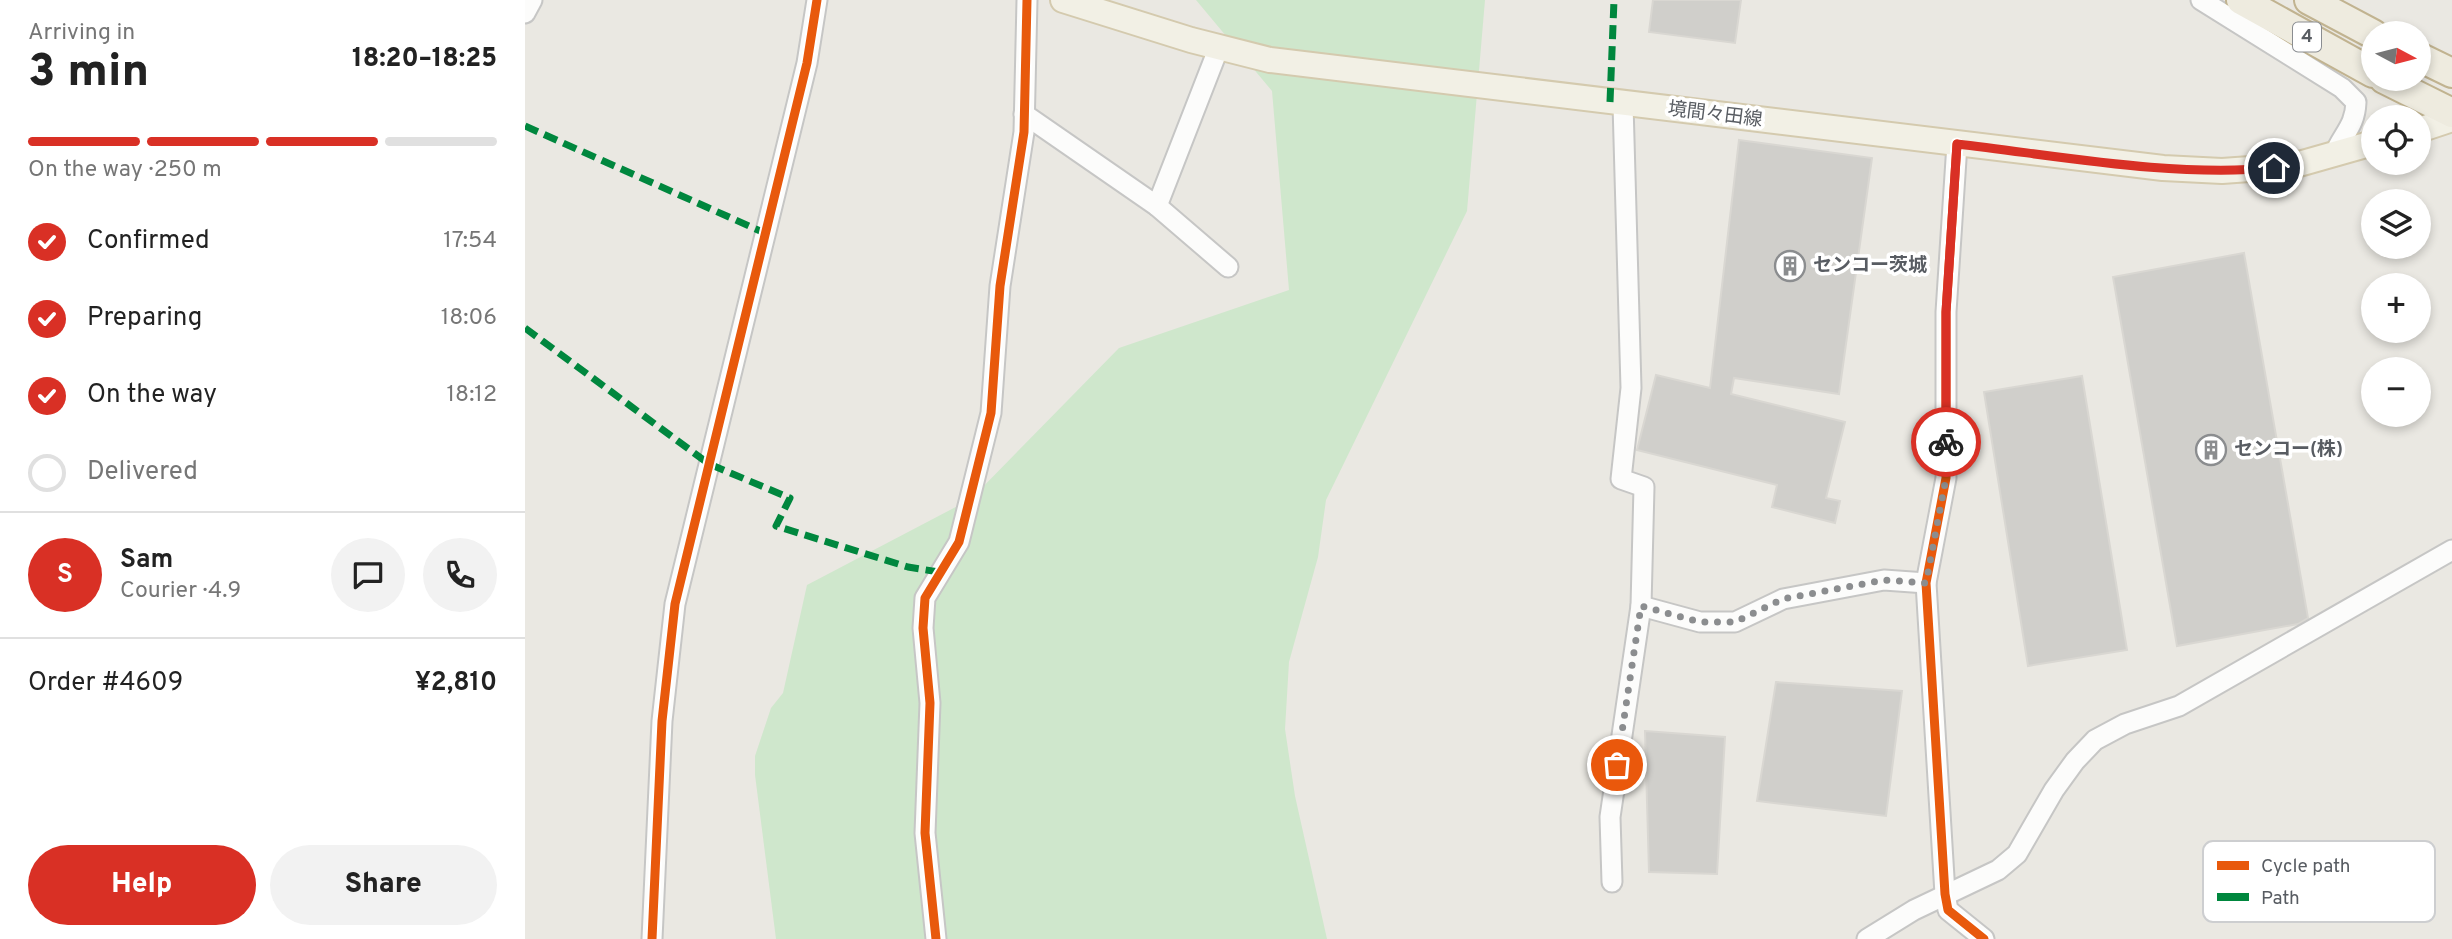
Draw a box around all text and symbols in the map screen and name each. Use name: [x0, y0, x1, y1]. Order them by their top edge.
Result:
text: Arriving in: [28, 19, 135, 48]
north arrow: [2361, 21, 2431, 91]
map controls: [2361, 21, 2431, 427]
road number: 4: [2293, 22, 2321, 52]
text: 18:20–18:25: [352, 43, 497, 76]
text: 3 min: [28, 44, 149, 103]
street label: 境間々田線: [1666, 97, 1764, 133]
button: locate: [2361, 105, 2431, 175]
pin: [2244, 138, 2304, 198]
icon: home: [2255, 149, 2293, 187]
text: On the way · 250 m: [28, 156, 222, 185]
button: layers: [2361, 189, 2431, 259]
icon: check: [28, 223, 66, 261]
text: Confirmed: [87, 225, 210, 258]
text: 17:54: [443, 227, 497, 256]
building icon: センコー茨城: [1773, 249, 1807, 283]
place label: センコー茨城: [1813, 254, 1927, 278]
button: +: [2361, 273, 2431, 343]
icon: check: [28, 300, 66, 338]
text: Preparing: [87, 302, 202, 335]
text: 18:06: [441, 304, 497, 333]
button: −: [2361, 357, 2431, 427]
icon: check: [28, 377, 66, 415]
text: On the way: [87, 379, 217, 412]
text: 18:12: [447, 381, 497, 410]
courier: [1911, 407, 1981, 477]
icon: bike: [1927, 423, 1965, 461]
building icon: センコー(株): [2194, 433, 2228, 467]
place label: センコー(株): [2234, 438, 2343, 462]
text: Delivered: [87, 456, 198, 489]
button: chat: [331, 538, 405, 612]
button: phone: [423, 538, 497, 612]
text: Sam: [120, 544, 173, 577]
text: S: [57, 559, 73, 592]
text: Courier · 4.9: [120, 577, 241, 606]
text: Order #4609: [28, 667, 183, 700]
text: ¥2,810: [415, 667, 497, 700]
pin: [1587, 735, 1647, 795]
icon: bag: [1598, 746, 1636, 784]
legend: [2203, 841, 2435, 922]
button: Help: [28, 845, 256, 925]
button: Share: [270, 845, 497, 925]
text: Cycle path: [2261, 855, 2350, 879]
text: Path: [2261, 887, 2300, 911]

